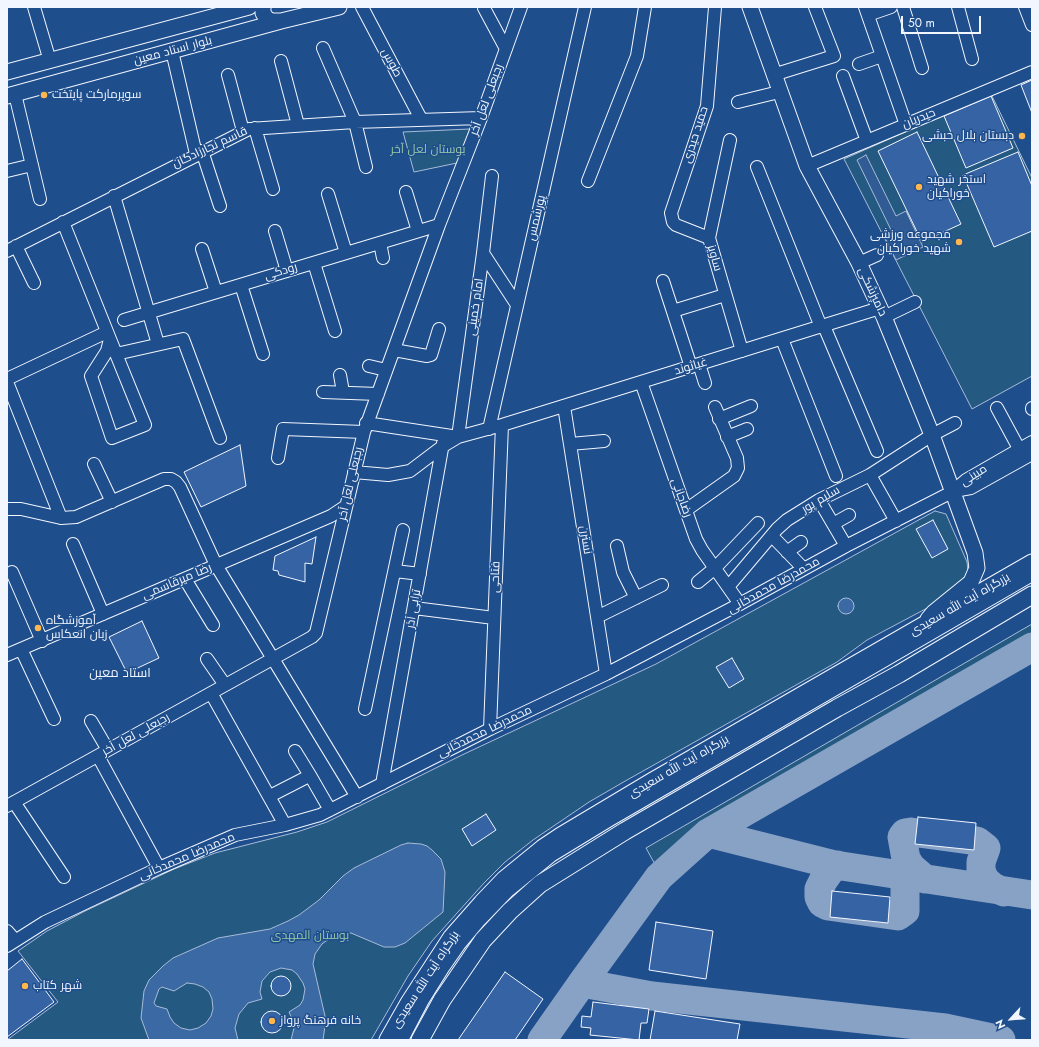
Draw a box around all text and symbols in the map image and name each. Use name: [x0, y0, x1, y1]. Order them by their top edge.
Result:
scale bar: [903, 8, 983, 34]
text: 50 m: [908, 14, 935, 32]
street label: بلوار استاد معین: [132, 34, 214, 68]
street label: طوس: [378, 46, 404, 80]
street label: رجبعلی لعل آخر: [467, 62, 507, 138]
place label: سوپرمارکت پایتخت: [52, 88, 141, 102]
marker: سوپرمارکت پایتخت: [39, 90, 49, 100]
street label: حمید حیدری: [680, 105, 712, 165]
street label: حیدریان: [900, 106, 938, 132]
street label: قاسم نجارزادگان: [170, 124, 250, 172]
place label: دبستان بلال حبشی: [922, 129, 1014, 143]
marker: دبستان بلال حبشی: [1017, 131, 1027, 141]
park label: بوستان لعل آخر: [390, 143, 466, 157]
place label: استخر شهید خوراکیان: [927, 173, 986, 201]
marker: استخر شهید خوراکیان: [914, 182, 924, 192]
street label: پورشمس: [525, 194, 549, 242]
place label: مجموعه ورزشی شهید خوراکیان: [870, 228, 951, 256]
marker: مجموعه ورزشی شهید خوراکیان: [954, 237, 964, 247]
street label: ساویز: [703, 243, 725, 273]
street label: رودکی: [263, 260, 299, 284]
street label: دامپزشکی: [854, 265, 890, 319]
street label: امام خمینی: [465, 277, 487, 337]
street label: غیاثوند: [673, 355, 709, 379]
street label: رجبعلی لعل آخر: [336, 446, 366, 522]
street label: مبینی: [958, 462, 990, 490]
street label: رضاجانی: [667, 476, 695, 520]
street label: سلیم پور: [799, 483, 843, 517]
street label: نسترن: [576, 525, 594, 555]
street label: محمدرضا محمدخانی: [725, 555, 823, 617]
street label: رضا میرقاسمی: [140, 561, 214, 603]
street label: فتاحی: [488, 561, 504, 593]
street label: بزرگراه آیت الله سعیدی: [907, 570, 1013, 640]
street label: ترابی آذر: [403, 588, 425, 630]
place label: آموزشگاه زبان انعکاس: [46, 614, 108, 642]
marker: آموزشگاه زبان انعکاس: [33, 623, 43, 633]
district label: استاد معین: [89, 666, 151, 682]
street label: محمدرضا محمدخانی: [436, 703, 534, 761]
street label: رجبعلی لعل آخر: [100, 710, 172, 760]
street label: بزرگراه آیت الله سعیدی: [626, 732, 732, 802]
street label: محمدرضا محمدخانی: [137, 830, 237, 884]
park label: بوستان المهدی: [271, 929, 349, 943]
street label: بزرگراه آیت الله سعیدی: [389, 929, 463, 1031]
place label: شهر کتاب: [33, 979, 82, 993]
marker: شهر کتاب: [20, 981, 30, 991]
north arrow: [991, 999, 1031, 1039]
place label: خانه فرهنگ پرواز: [280, 1014, 361, 1028]
marker: خانه فرهنگ پرواز: [267, 1016, 277, 1026]
text: N: [991, 1017, 1009, 1032]

